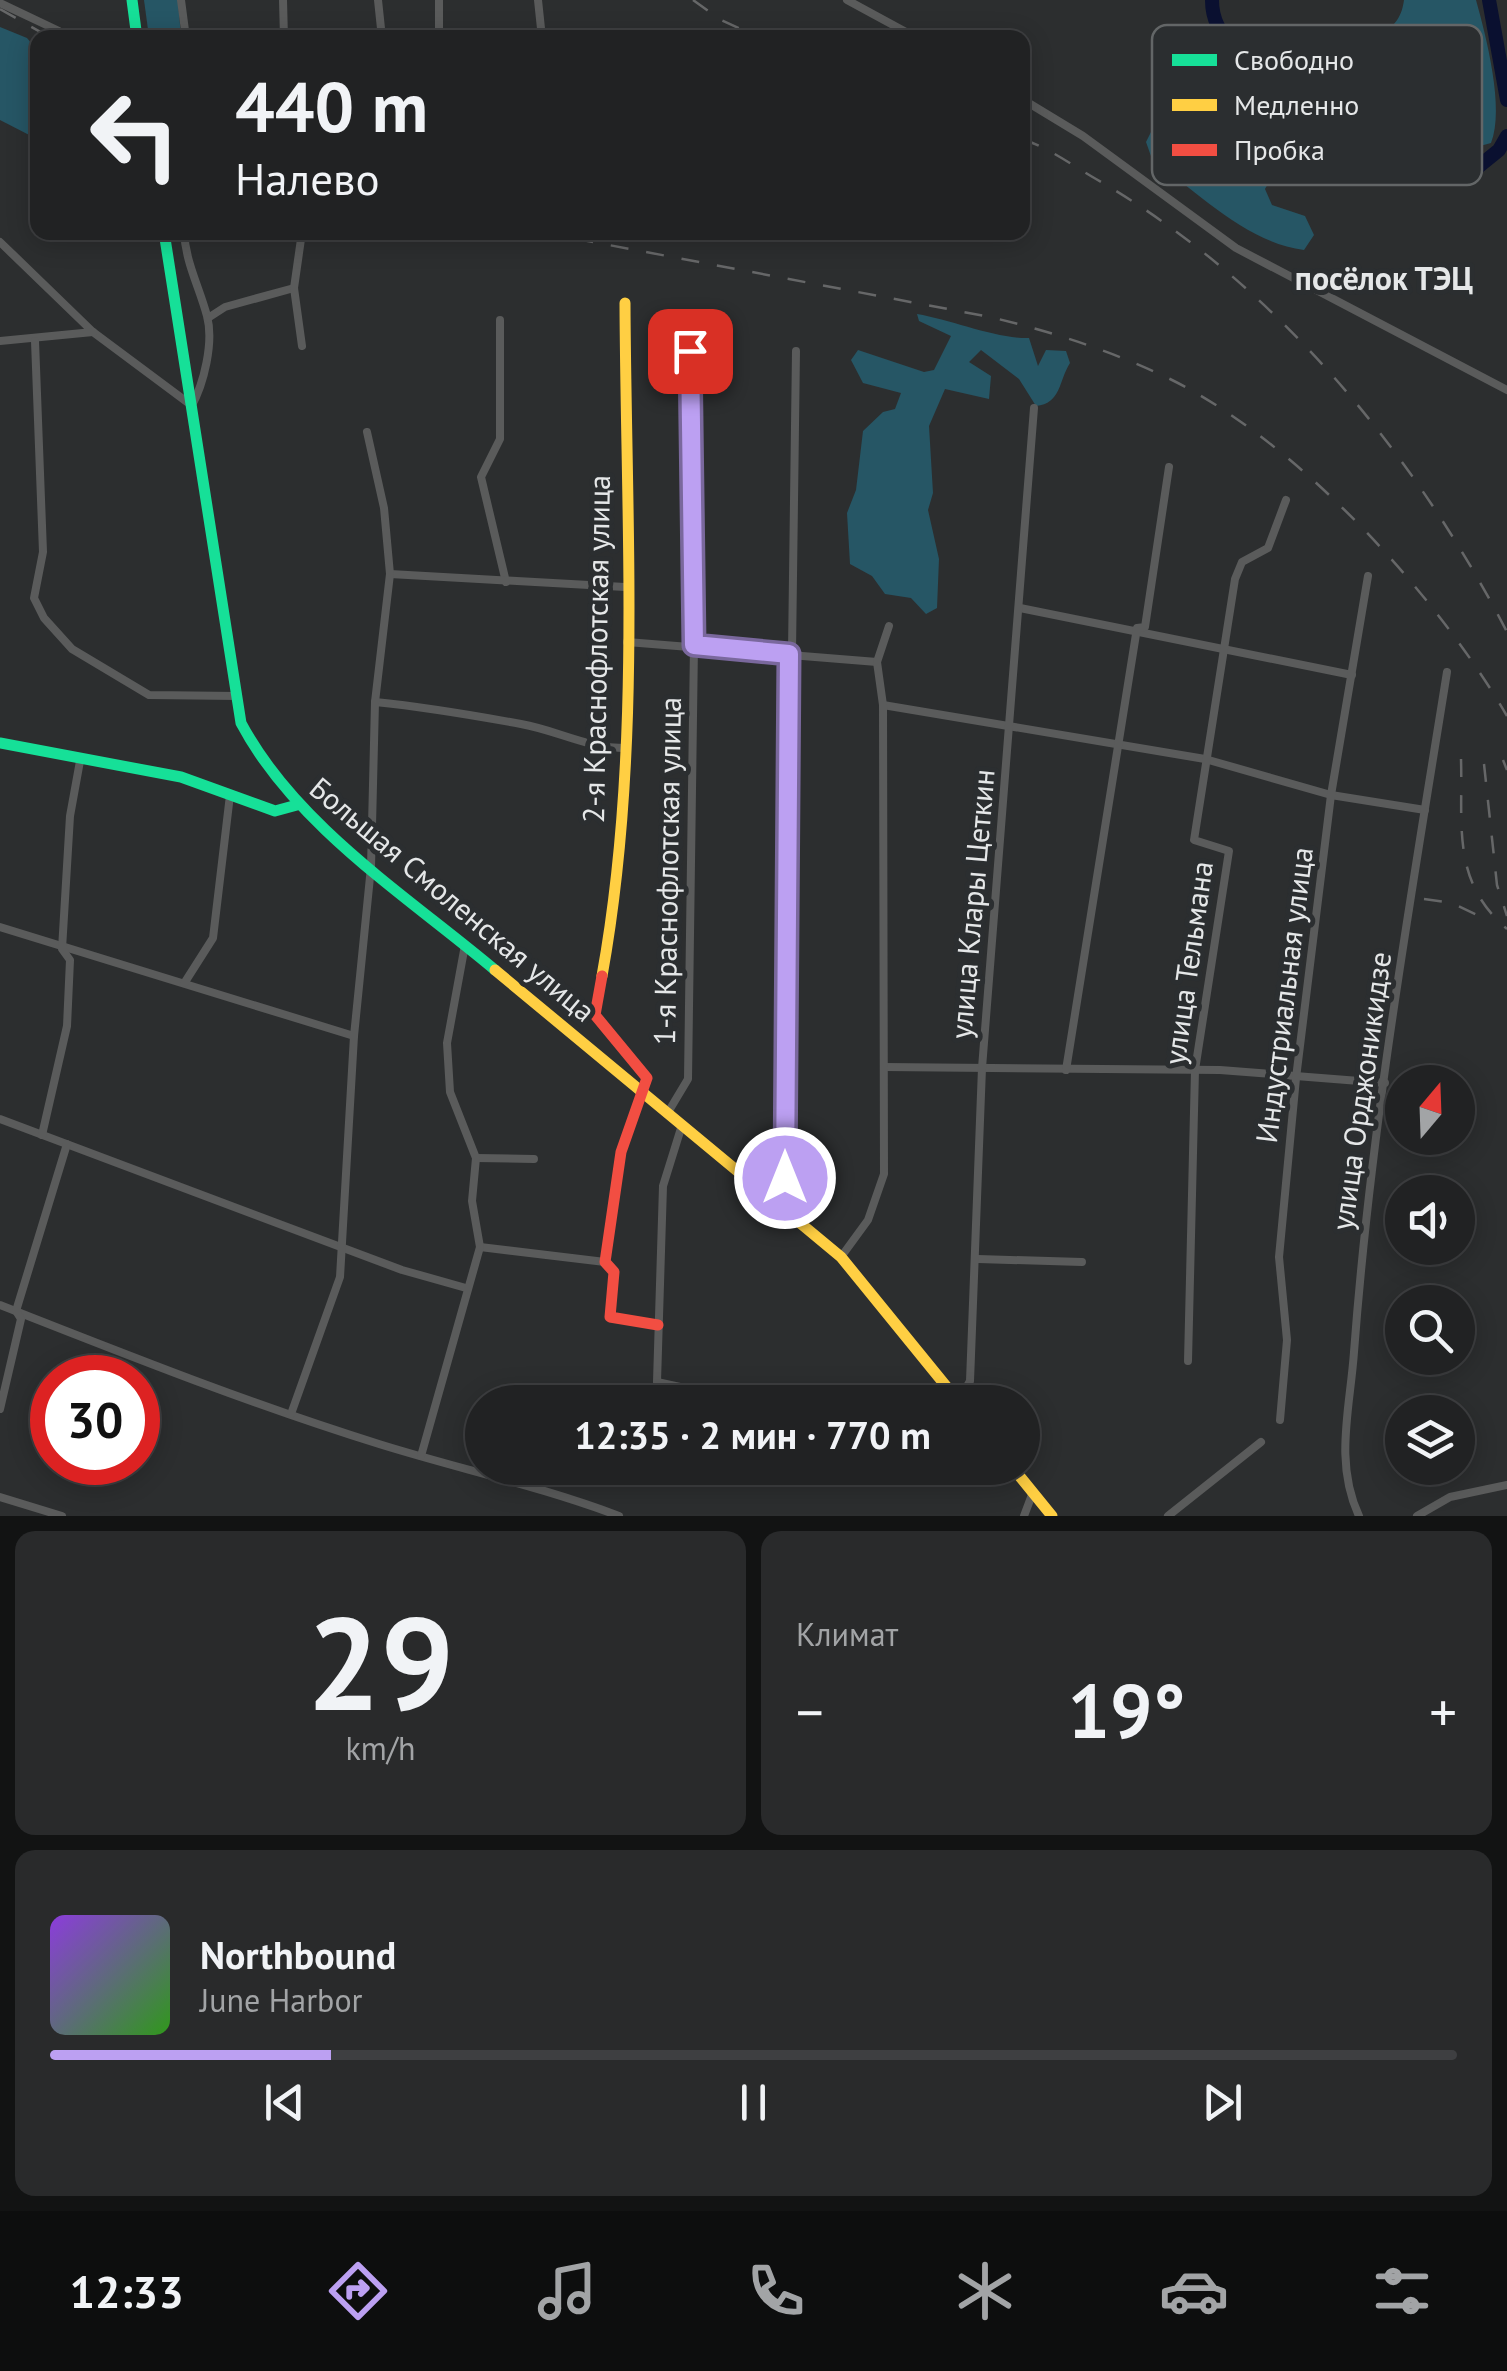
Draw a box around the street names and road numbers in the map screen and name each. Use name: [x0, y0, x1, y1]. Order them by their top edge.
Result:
street label: 2-я Краснофлотская улица: [573, 474, 618, 823]
street label: 1-я Краснофлотская улица: [644, 696, 689, 1045]
street label: улица Клары Цеткин: [940, 767, 1003, 1040]
street label: Большая Смоленская улица: [302, 768, 604, 1030]
street label: Индустриальная улица: [1246, 845, 1321, 1145]
street label: улица Тельмана: [1154, 859, 1221, 1067]
street label: улица Орджоникидзе: [1322, 949, 1399, 1233]

